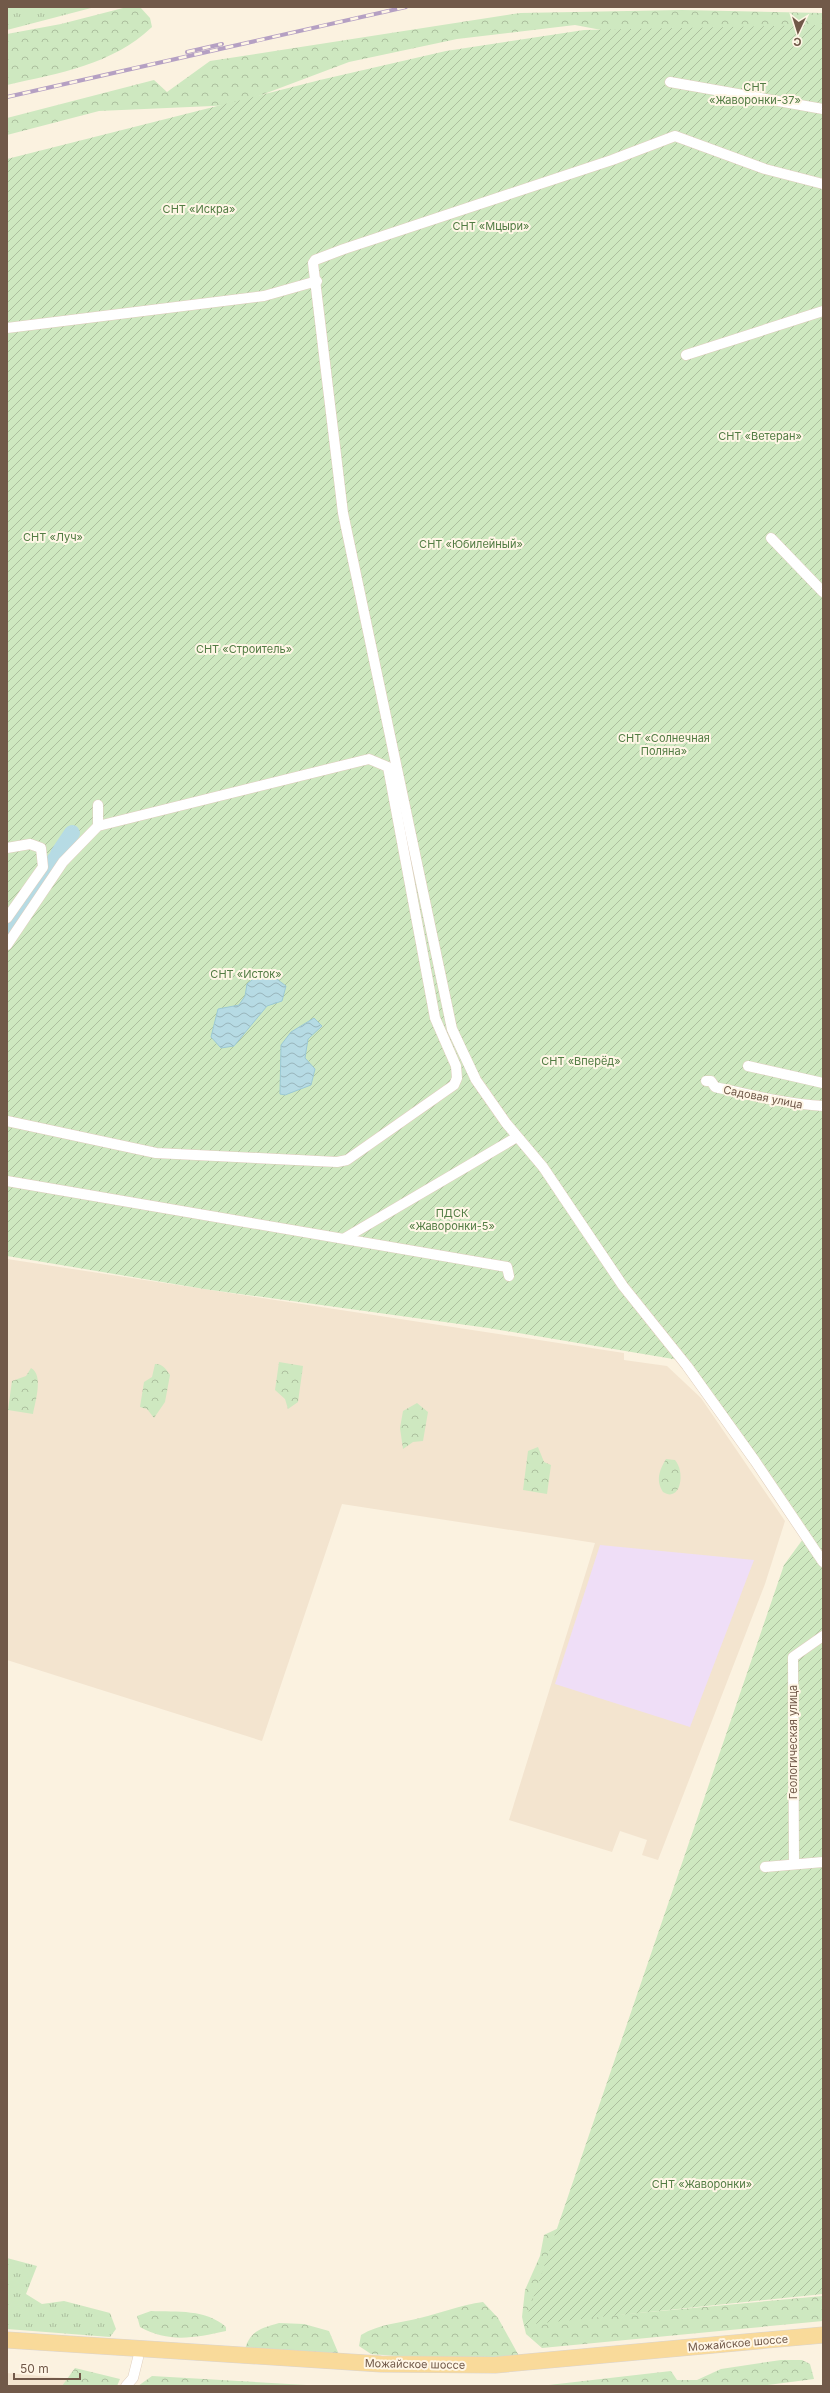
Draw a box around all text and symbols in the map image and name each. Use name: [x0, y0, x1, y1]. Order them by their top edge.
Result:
north arrow: [778, 12, 818, 52]
text: С: [793, 35, 802, 49]
park label: СНТ «Жаворонки-37»: [709, 80, 801, 107]
park label: СНТ «Искра»: [163, 202, 235, 216]
park label: СНТ «Мцыри»: [452, 219, 530, 233]
park label: СНТ «Ветеран»: [718, 429, 802, 443]
park label: СНТ «Луч»: [23, 530, 83, 544]
park label: СНТ «Юбилейный»: [419, 537, 523, 551]
park label: СНТ «Строитель»: [196, 642, 292, 656]
park label: СНТ «Солнечная Поляна»: [618, 731, 710, 758]
park label: СНТ «Исток»: [210, 967, 282, 981]
park label: СНТ «Вперёд»: [541, 1054, 621, 1068]
street label: Садовая улица: [722, 1082, 804, 1112]
park label: ПДСК «Жаворонки-5»: [409, 1206, 495, 1233]
street label: Геологическая улица: [786, 1685, 800, 1799]
park label: СНТ «Жаворонки»: [652, 2177, 752, 2191]
street label: Можайское шоссе: [687, 2332, 789, 2354]
scale bar: [14, 2355, 80, 2381]
street label: Можайское шоссе: [365, 2356, 465, 2372]
text: 50 m: [20, 2361, 49, 2376]

